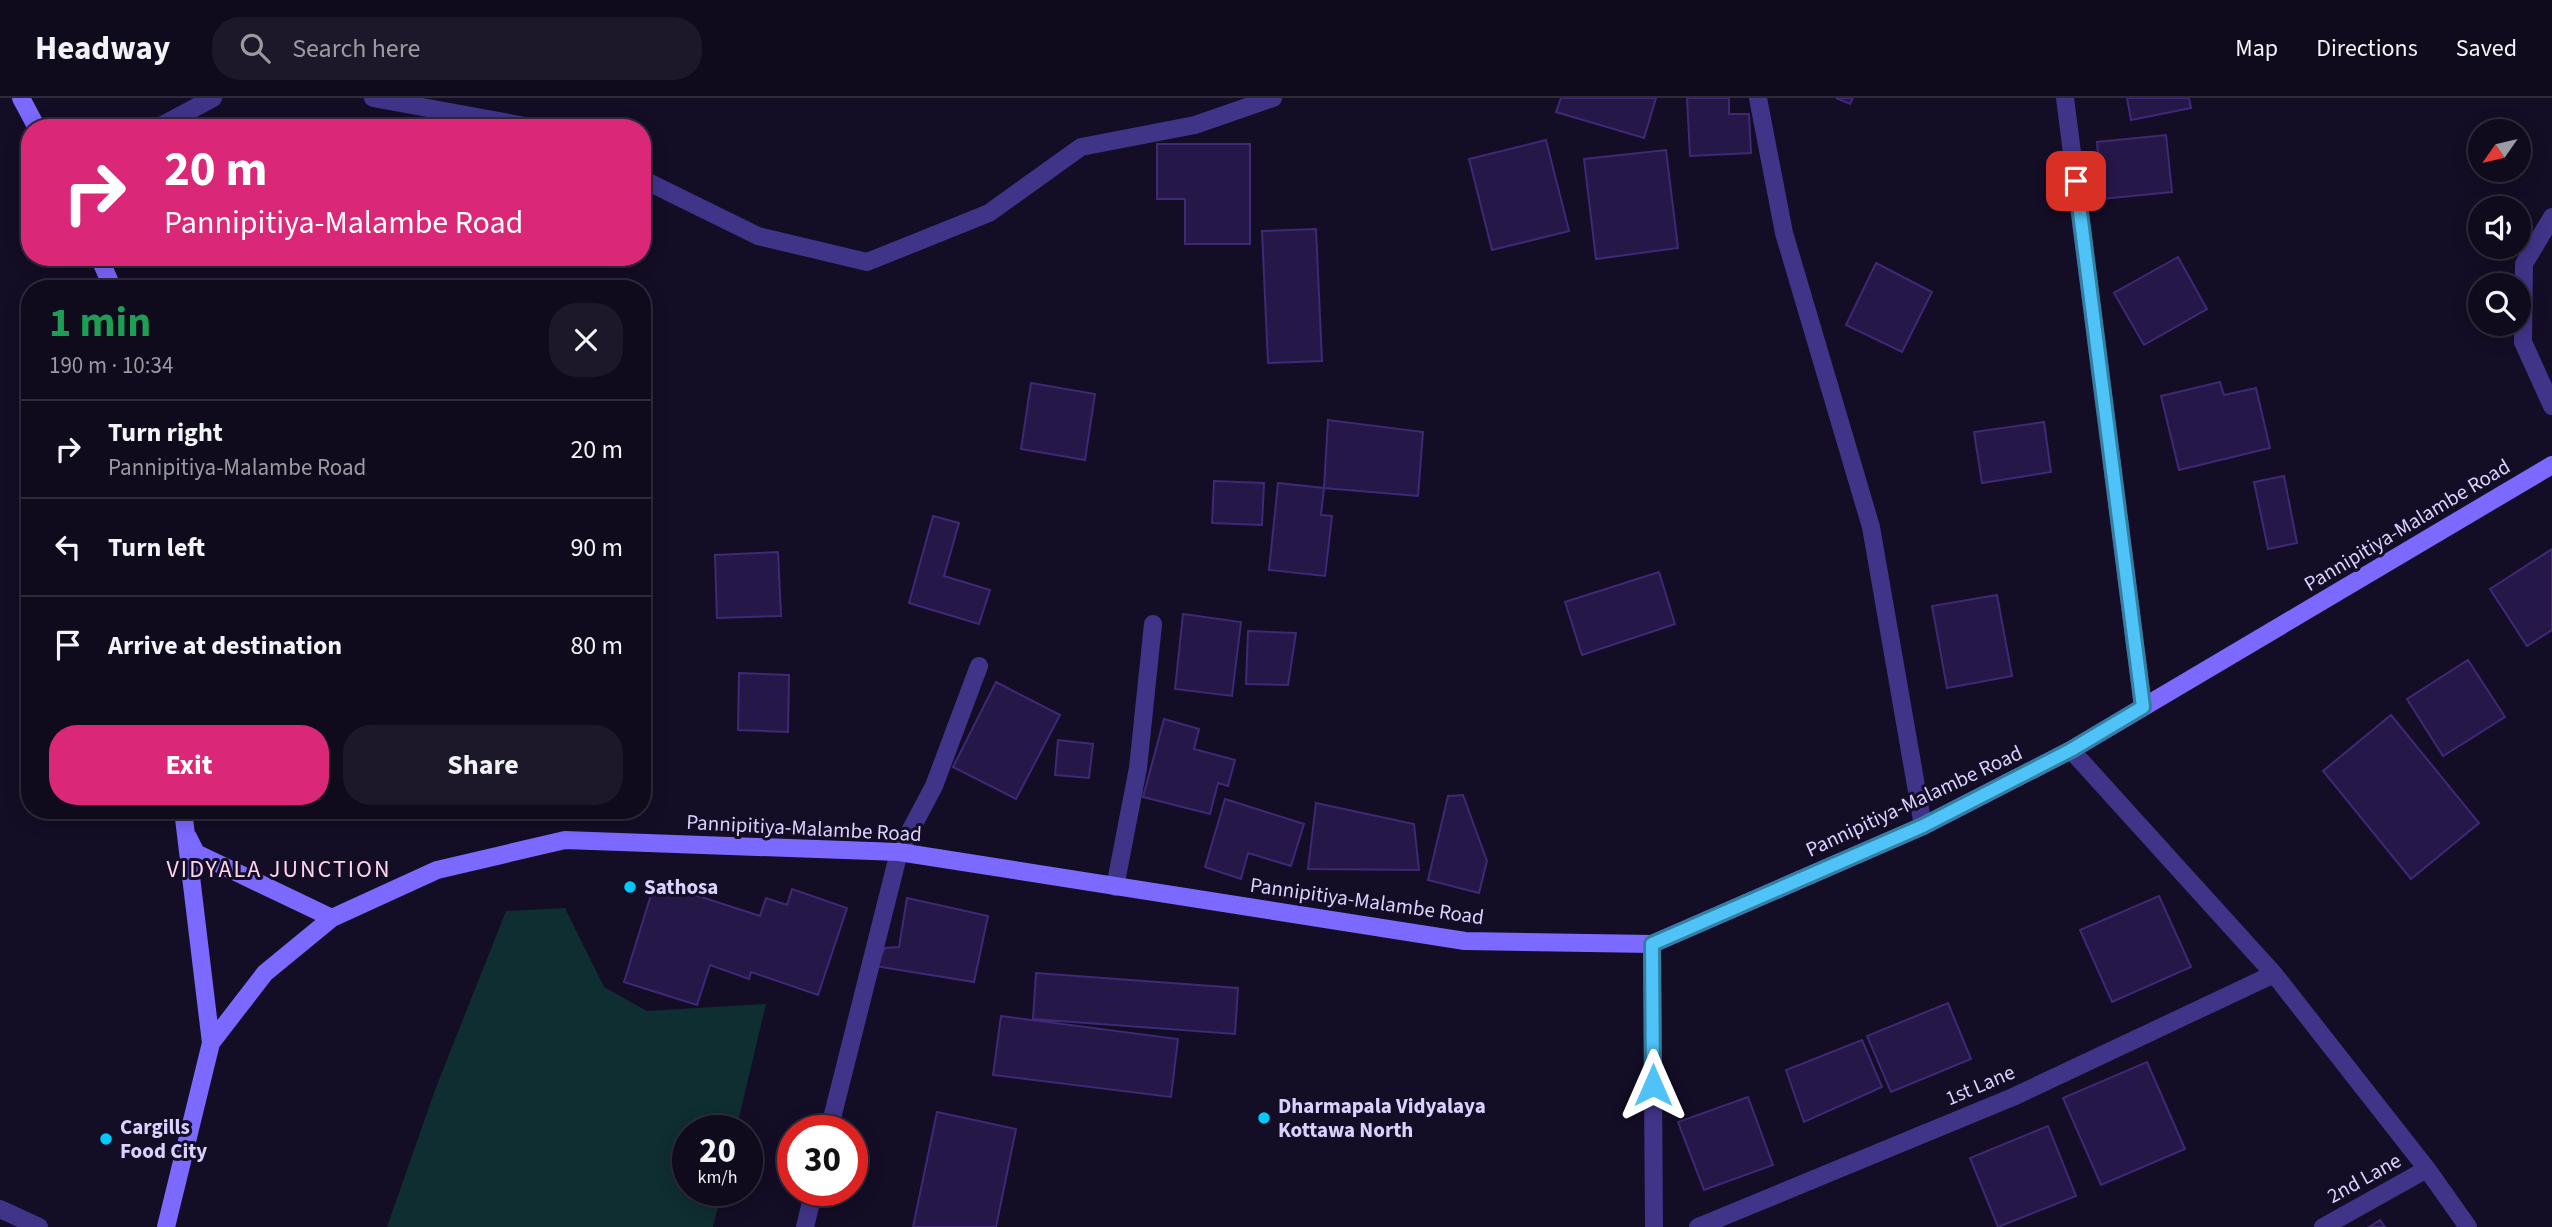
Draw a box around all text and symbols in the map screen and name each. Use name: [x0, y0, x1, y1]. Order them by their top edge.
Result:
search box: [212, 17, 702, 80]
text: Headway: [35, 25, 170, 72]
icon: search: [236, 29, 274, 67]
text: Search here: [292, 30, 420, 67]
text: Map: [2235, 31, 2278, 66]
text: Directions: [2316, 31, 2418, 66]
text: Saved: [2456, 31, 2517, 66]
north arrow: [2468, 119, 2530, 182]
map controls: [2468, 119, 2531, 336]
text: 20 m: [164, 135, 268, 205]
icon: right: [49, 147, 140, 238]
pin: [2046, 151, 2106, 211]
icon: arrive: [2057, 162, 2095, 200]
button: sound: [2468, 196, 2531, 259]
text: Pannipitiya-Malambe Road: [164, 200, 523, 246]
button: search: [2468, 273, 2531, 336]
text: 1 min: [49, 293, 151, 353]
button: close: [549, 303, 623, 377]
text: 190 m · 10:34: [49, 349, 173, 382]
text: Turn right: [108, 414, 223, 451]
icon: right: [49, 430, 87, 468]
text: 20 m: [570, 431, 623, 468]
text: Pannipitiya-Malambe Road: [108, 451, 366, 484]
street label: Pannipitiya-Malambe Road: [2298, 451, 2516, 599]
icon: left: [49, 528, 87, 566]
text: Turn left: [108, 529, 205, 566]
text: 90 m: [570, 529, 623, 566]
icon: arrive: [49, 626, 87, 664]
text: Arrive at destination: [108, 627, 342, 664]
text: 80 m: [570, 627, 623, 664]
button: Exit: [49, 725, 329, 805]
button: Share: [343, 725, 623, 805]
street label: Pannipitiya-Malambe Road: [1801, 738, 2027, 864]
street label: Pannipitiya-Malambe Road: [685, 807, 923, 849]
district label: VIDYALA JUNCTION: [166, 852, 392, 887]
street label: Pannipitiya-Malambe Road: [1248, 870, 1486, 932]
place label: Sathosa: [644, 872, 718, 902]
marker: Sathosa: [622, 879, 638, 895]
position arrow: [1616, 1048, 1690, 1122]
street label: 1st Lane: [1941, 1057, 2019, 1113]
place label: Dharmapala Vidyalaya Kottawa North: [1278, 1091, 1486, 1145]
marker: Dharmapala Vidyalaya Kottawa North: [1256, 1110, 1272, 1126]
place label: Cargills Food City: [120, 1112, 207, 1166]
speed limit sign: 30: [777, 1115, 868, 1206]
text: 20: [699, 1126, 736, 1176]
marker: Cargills Food City: [98, 1131, 114, 1147]
street label: 2nd Lane: [2322, 1145, 2406, 1211]
text: km/h: [698, 1165, 737, 1190]

